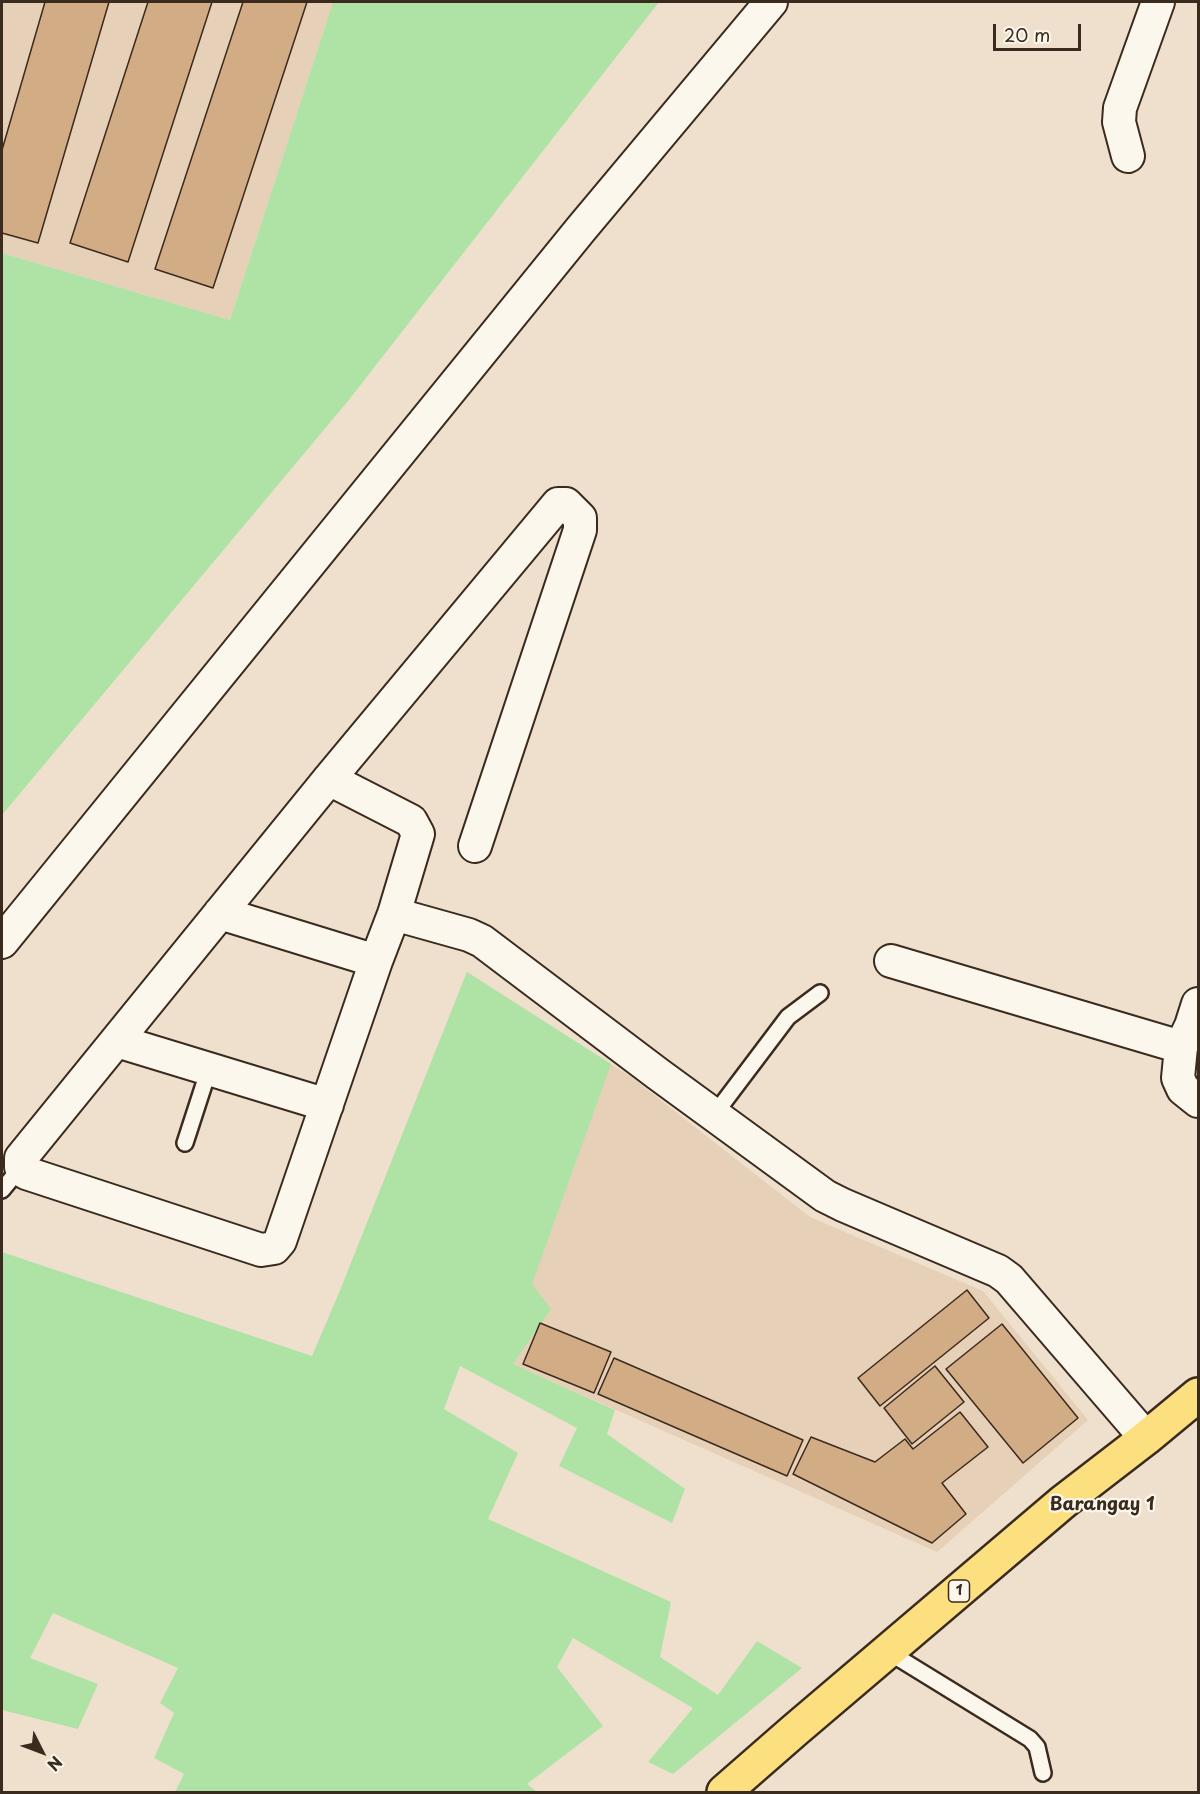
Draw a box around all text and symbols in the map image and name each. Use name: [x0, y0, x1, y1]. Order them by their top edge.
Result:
scale bar: [996, 12, 1084, 50]
text: 20 m: [1004, 21, 1050, 48]
district label: Barangay 1: [1049, 1494, 1155, 1516]
road number: 1: [948, 1580, 970, 1602]
north arrow: [12, 1722, 72, 1782]
text: N: [42, 1751, 69, 1777]

